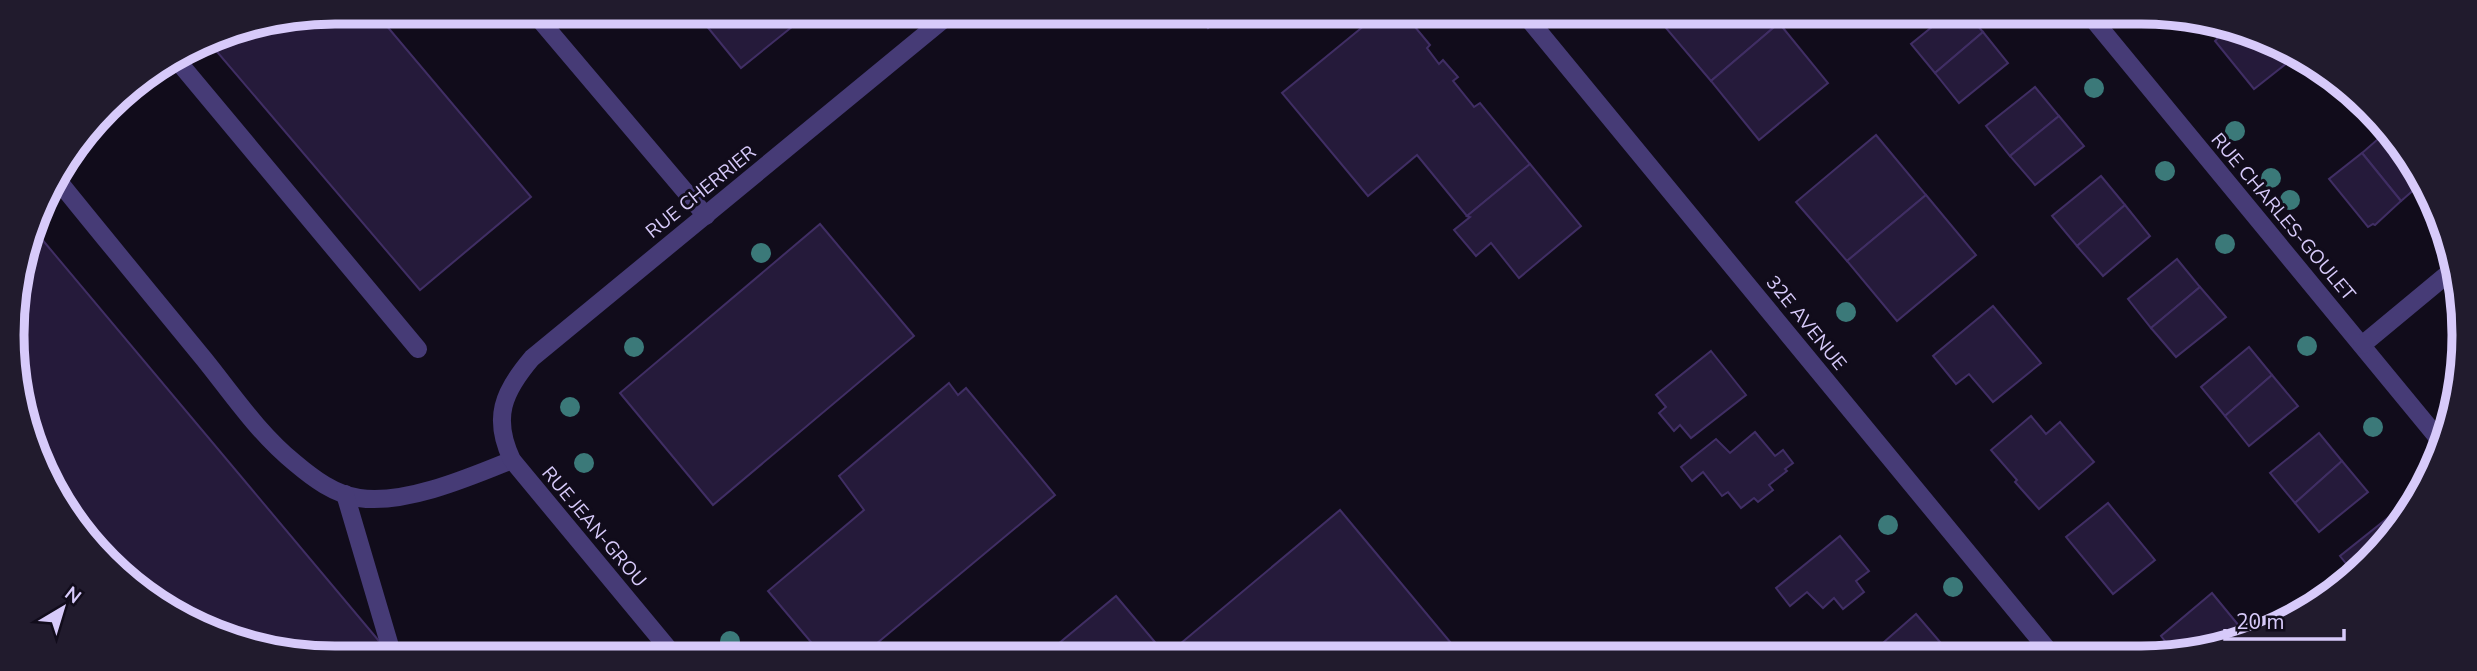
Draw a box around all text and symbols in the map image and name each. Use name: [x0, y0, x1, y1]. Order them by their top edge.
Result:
street label: RUE CHARLES-GOULET: [2205, 127, 2361, 307]
street label: RUE CHERRIER: [640, 139, 762, 245]
street label: 32E AVENUE: [1760, 270, 1852, 376]
street label: RUE JEAN-GROU: [536, 461, 652, 593]
north arrow: [28, 573, 98, 643]
text: N: [59, 581, 86, 610]
scale bar: [2225, 598, 2344, 642]
text: 20 m: [2236, 608, 2285, 636]

